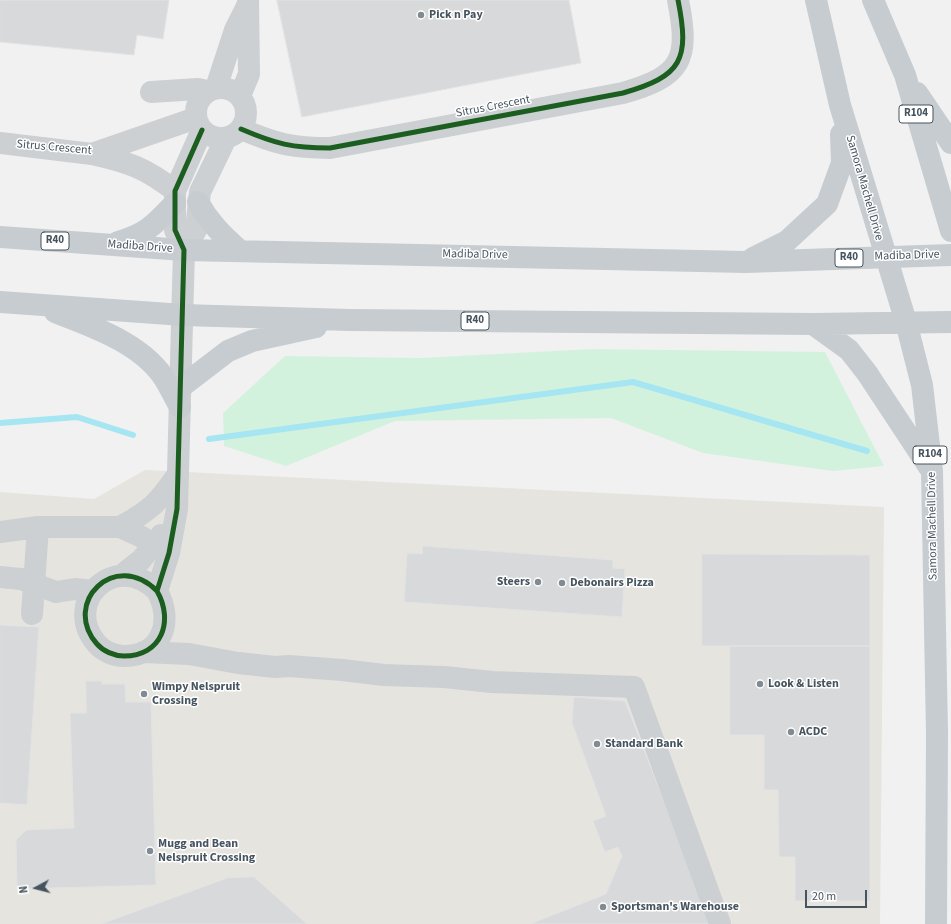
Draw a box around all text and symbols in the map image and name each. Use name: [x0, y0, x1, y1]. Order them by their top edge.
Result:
place label: Pick n Pay: [429, 8, 483, 22]
marker: Pick n Pay: [416, 10, 426, 20]
street label: Sitrus Crescent: [455, 93, 531, 121]
road number: R104: [899, 105, 933, 123]
street label: Samora Machell Drive: [842, 134, 886, 242]
street label: Sitrus Crescent: [16, 138, 92, 158]
road number: R40: [41, 232, 69, 250]
street label: Madiba Drive: [107, 238, 173, 256]
street label: Madiba Drive: [442, 247, 508, 263]
street label: Madiba Drive: [874, 248, 940, 264]
road number: R40: [835, 249, 863, 267]
road number: R40: [461, 312, 489, 330]
road number: R104: [913, 446, 947, 464]
street label: Samora Machell Drive: [925, 472, 941, 580]
place label: Steers: [497, 575, 530, 589]
place label: Debonairs Pizza: [570, 576, 654, 590]
marker: Steers: [533, 577, 543, 587]
marker: Debonairs Pizza: [557, 578, 567, 588]
place label: Look & Listen: [768, 677, 839, 691]
marker: Look & Listen: [755, 679, 765, 689]
place label: Wimpy Nelspruit Crossing: [152, 680, 240, 708]
marker: Wimpy Nelspruit Crossing: [139, 689, 149, 699]
place label: ACDC: [799, 725, 827, 739]
marker: ACDC: [786, 727, 796, 737]
place label: Standard Bank: [605, 737, 683, 751]
marker: Standard Bank: [592, 739, 602, 749]
place label: Mugg and Bean Nelspruit Crossing: [158, 837, 255, 865]
marker: Mugg and Bean Nelspruit Crossing: [145, 846, 155, 856]
north arrow: [16, 868, 56, 908]
scale bar: [807, 882, 869, 908]
text: N: [16, 885, 31, 894]
text: 20 m: [812, 888, 836, 905]
place label: Sportsman's Warehouse: [611, 900, 739, 914]
marker: Sportsman's Warehouse: [598, 902, 608, 912]

